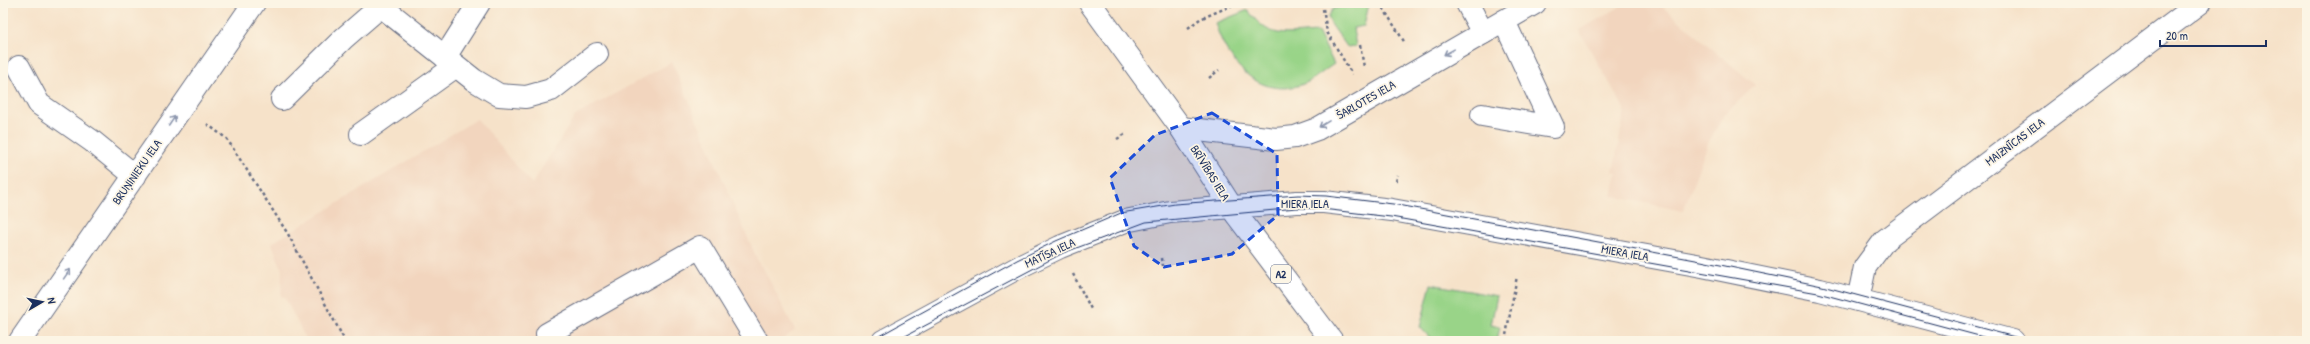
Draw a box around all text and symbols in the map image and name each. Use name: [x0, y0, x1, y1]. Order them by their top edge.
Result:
scale bar: [2160, 22, 2266, 48]
text: 20 m: [2166, 27, 2188, 44]
one-way arrow: [1443, 49, 1455, 57]
street label: ŠARLOTES IELA: [1333, 76, 1399, 123]
street label: MAIZNĪCAS IELA: [1982, 114, 2048, 170]
one-way arrow: [168, 116, 176, 127]
one-way arrow: [1319, 120, 1330, 128]
street label: BRUŅINIEKU IELA: [108, 136, 165, 208]
street label: BRĪVĪBAS IELA: [1187, 142, 1234, 204]
street label: MIERA IELA: [1281, 195, 1329, 212]
street label: MATĪSA IELA: [1022, 233, 1078, 272]
street label: MIERA IELA: [1600, 240, 1650, 265]
road number: A2: [1271, 265, 1291, 283]
one-way arrow: [63, 269, 71, 280]
north arrow: [22, 282, 62, 322]
text: N: [45, 296, 59, 305]

